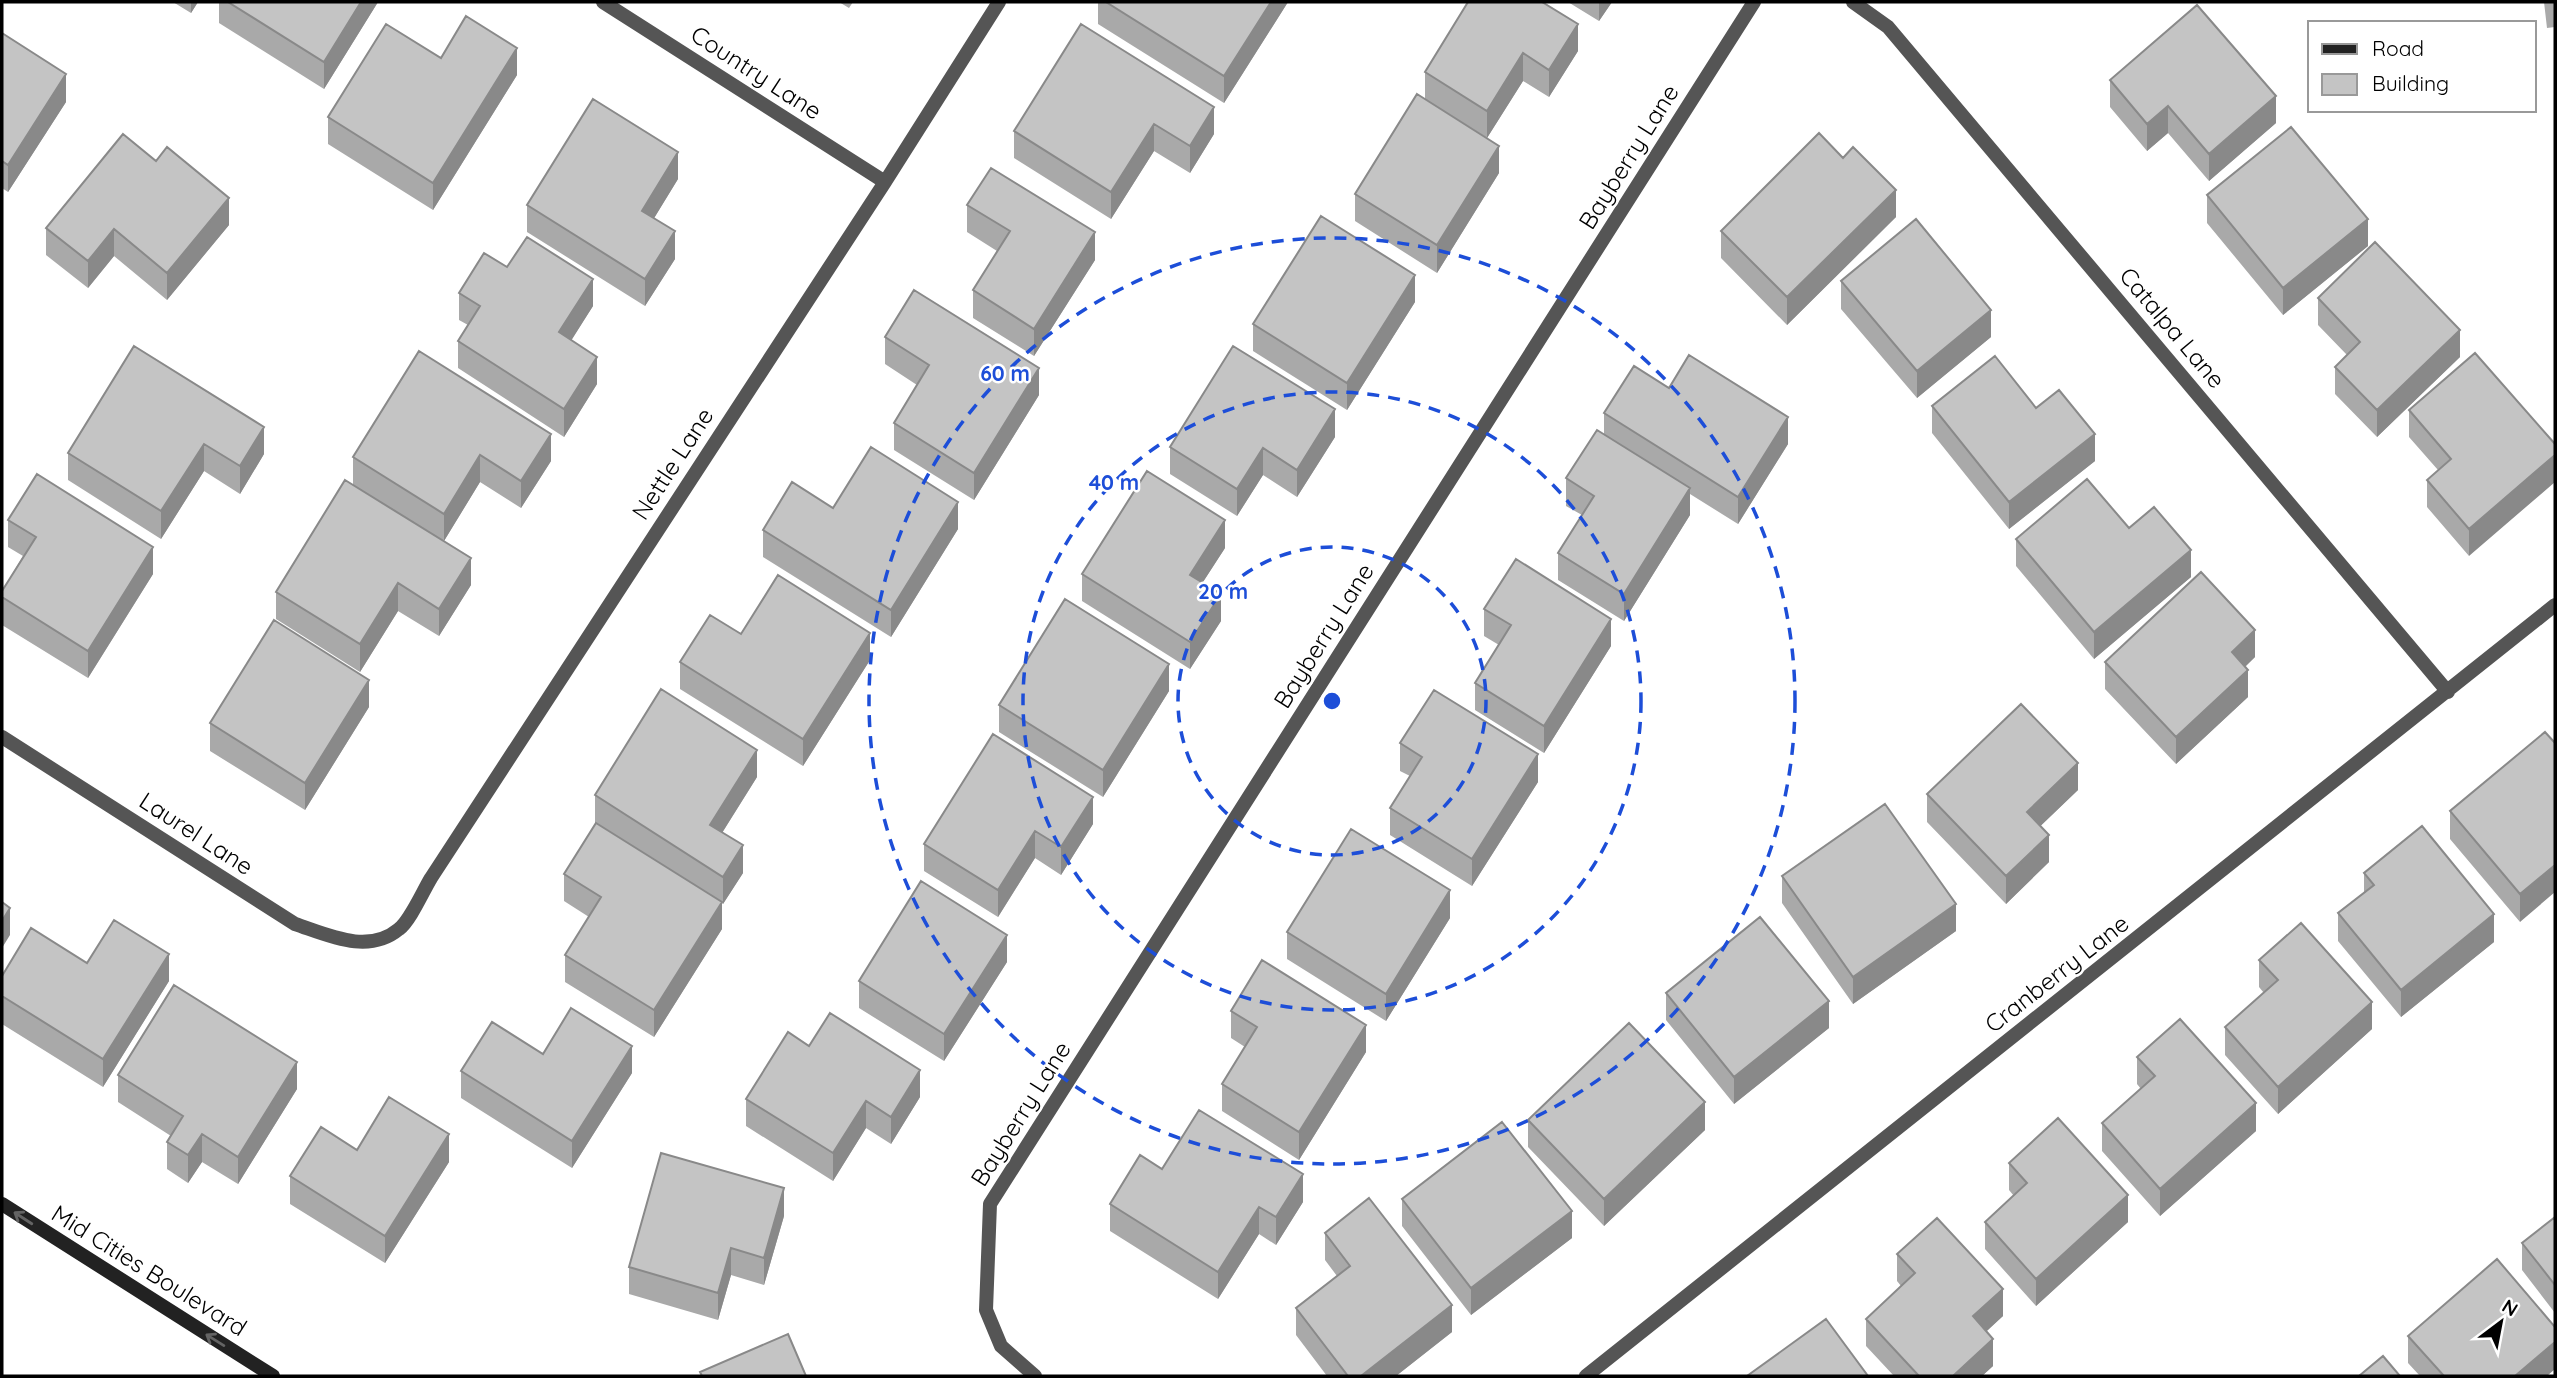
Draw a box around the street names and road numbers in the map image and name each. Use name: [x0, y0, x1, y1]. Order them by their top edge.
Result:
street label: Country Lane: [685, 19, 828, 126]
street label: Bayberry Lane: [1572, 78, 1685, 235]
street label: Catalpa Lane: [2113, 261, 2232, 394]
street label: Nettle Lane: [625, 402, 719, 525]
street label: Bayberry Lane: [1267, 557, 1380, 714]
street label: Laurel Lane: [134, 785, 259, 881]
street label: Cranberry Lane: [1978, 908, 2134, 1039]
street label: Bayberry Lane: [964, 1035, 1077, 1192]
street label: Mid Cities Boulevard: [46, 1198, 253, 1342]

